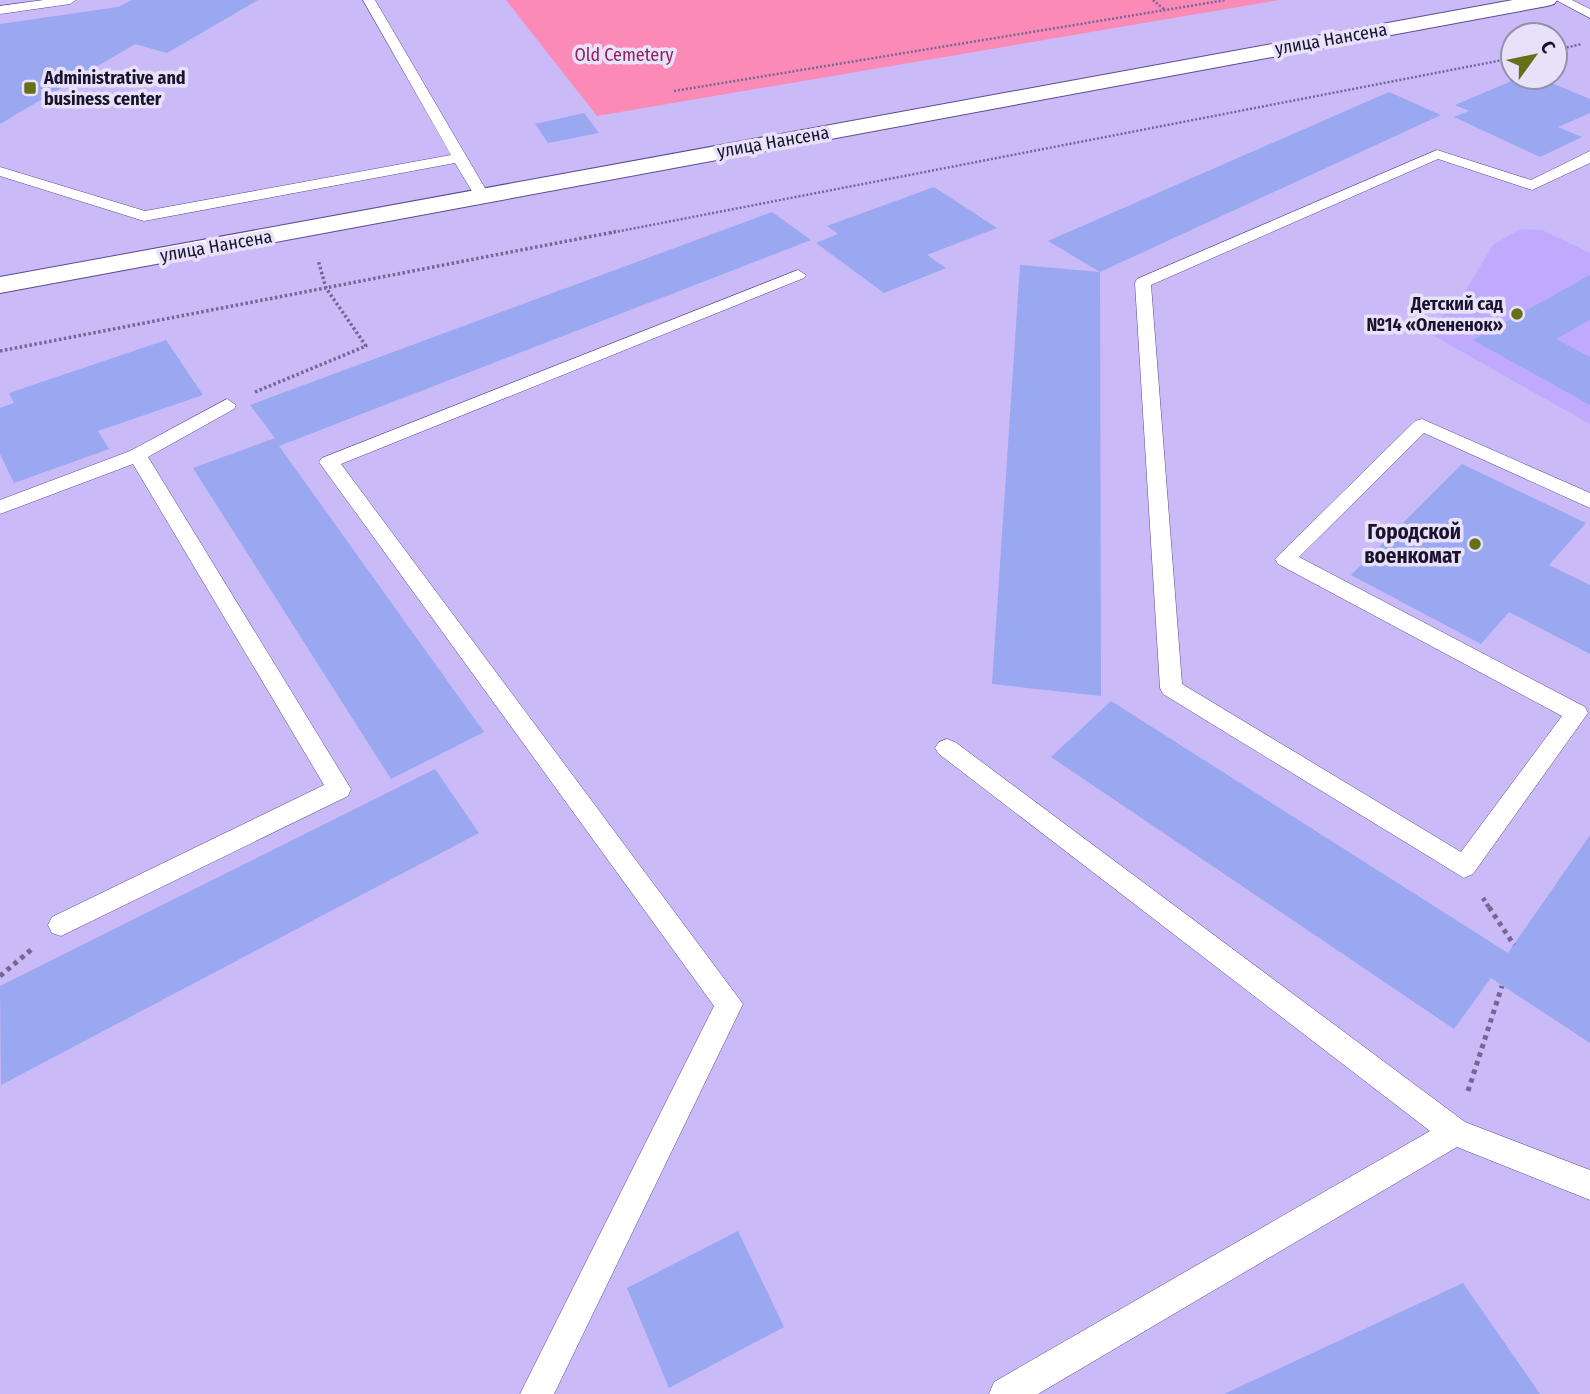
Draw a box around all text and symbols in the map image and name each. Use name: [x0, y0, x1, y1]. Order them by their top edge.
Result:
street label: улица Нансена: [1273, 18, 1389, 60]
north arrow: [1499, 21, 1569, 91]
text: С: [1535, 37, 1560, 57]
park label: Old Cemetery: [574, 44, 674, 66]
place label: Administrative and business center: [43, 67, 186, 110]
marker: Administrative and business center: [22, 80, 38, 96]
street label: улица Нансена: [715, 121, 831, 163]
street label: улица Нансена: [158, 225, 274, 267]
place label: Детский сад №14 «Олененок»: [1366, 293, 1503, 336]
marker: Детский сад №14 «Олененок»: [1509, 306, 1525, 322]
place label: Городской военкомат: [1364, 519, 1462, 569]
marker: Городской военкомат: [1467, 536, 1483, 552]

